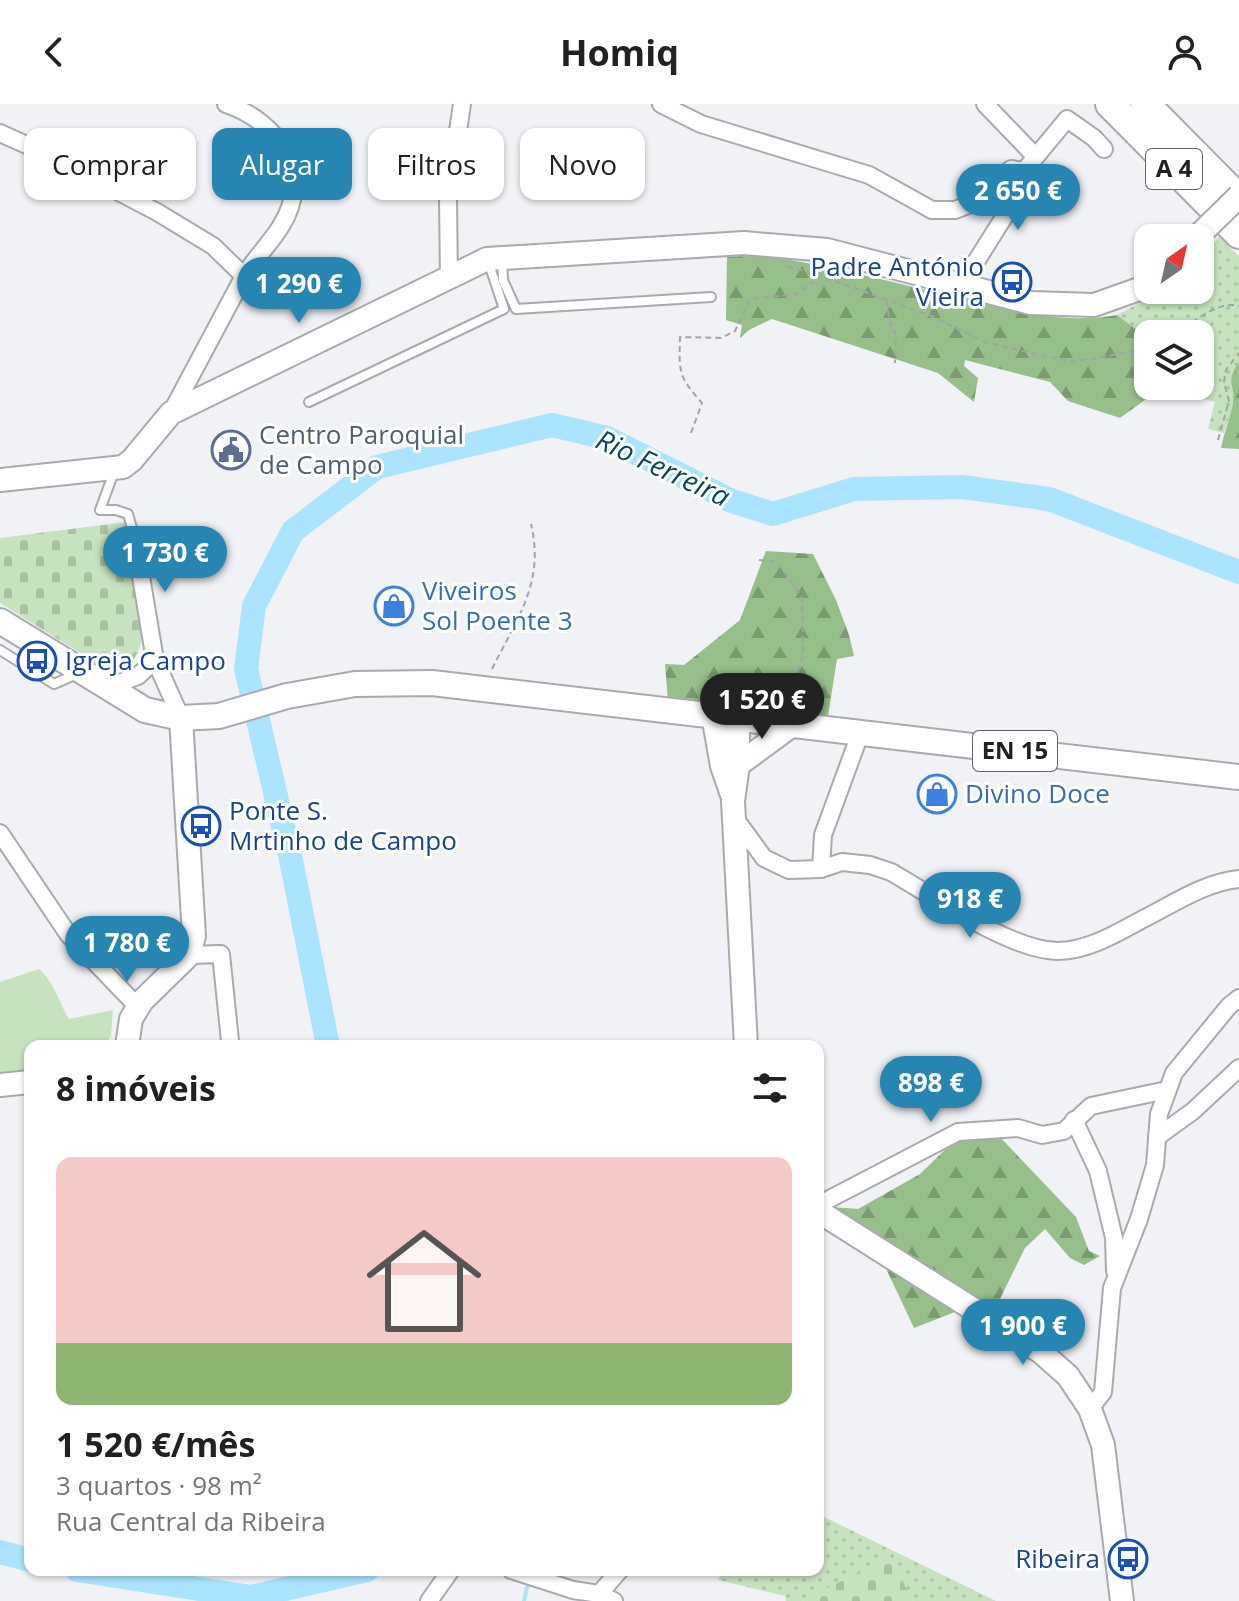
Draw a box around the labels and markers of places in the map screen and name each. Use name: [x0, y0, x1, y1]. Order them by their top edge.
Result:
pin: 2 650 €: [944, 164, 1092, 232]
place label: Padre António Vieira: [811, 248, 984, 314]
pin: 1 290 €: [225, 257, 373, 325]
bus stop icon: Padre António Vieira: [991, 261, 1033, 303]
place label: Centro Paroquial de Campo: [259, 416, 464, 482]
public building icon: Centro Paroquial de Campo: [210, 429, 252, 471]
pin: 1 730 €: [91, 526, 239, 594]
place label: Viveiros Sol Poente 3: [422, 572, 573, 638]
shop icon: Viveiros Sol Poente 3: [373, 585, 415, 627]
bus stop icon: Igreja Campo: [16, 640, 58, 682]
place label: Igreja Campo: [65, 642, 226, 678]
pin: 1 520 €: [688, 673, 836, 741]
shop icon: Divino Doce: [916, 773, 958, 815]
place label: Divino Doce: [965, 775, 1110, 811]
place label: Ponte S. Mrtinho de Campo: [229, 792, 457, 858]
bus stop icon: Ponte S. Mrtinho de Campo: [180, 805, 222, 847]
pin: 918 €: [914, 872, 1026, 940]
pin: 1 780 €: [53, 916, 201, 984]
pin: 898 €: [875, 1056, 987, 1124]
pin: 1 900 €: [949, 1299, 1097, 1367]
bus stop icon: Ribeira: [1107, 1538, 1149, 1580]
place label: Ribeira: [1015, 1540, 1100, 1576]

